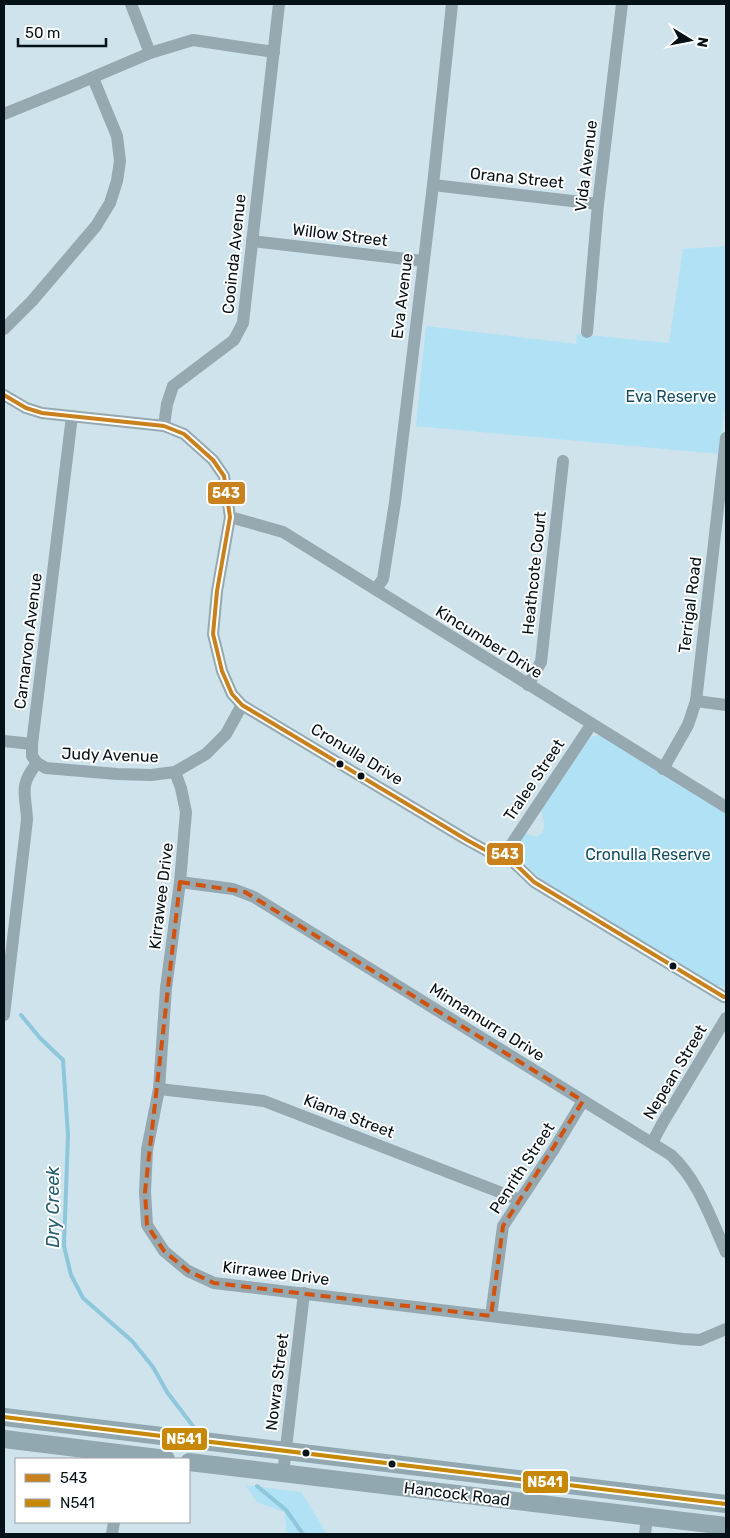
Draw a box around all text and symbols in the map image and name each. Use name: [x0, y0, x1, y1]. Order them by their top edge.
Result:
scale bar: [18, 15, 105, 47]
north arrow: [665, 15, 715, 65]
text: 50 m: [25, 24, 60, 42]
text: N: [693, 36, 712, 49]
street label: Vida Avenue: [571, 119, 601, 213]
street label: Orana Street: [469, 164, 565, 192]
street label: Cooinda Avenue: [218, 193, 250, 315]
street label: Willow Street: [291, 220, 389, 250]
street label: Eva Avenue: [387, 252, 417, 340]
park label: Eva Reserve: [626, 387, 716, 406]
line badge: 543: [207, 481, 246, 505]
text: 543: [212, 485, 240, 502]
street label: Heathcote Court: [518, 510, 550, 636]
street label: Terrigal Road: [675, 556, 705, 654]
street label: Carnarvon Avenue: [10, 572, 46, 710]
street label: Kincumber Drive: [432, 601, 546, 683]
street label: Cronulla Drive: [307, 719, 407, 789]
street label: Tralee Street: [500, 735, 568, 825]
street label: Judy Avenue: [61, 744, 159, 766]
unlabelled marker: [335, 759, 345, 769]
unlabelled marker: [356, 771, 366, 781]
street label: Kirrawee Drive: [145, 842, 177, 950]
line badge: 543: [486, 842, 524, 866]
park label: Cronulla Reserve: [585, 845, 711, 864]
text: 543: [491, 846, 519, 863]
unlabelled marker: [668, 961, 678, 971]
street label: Minnamurra Drive: [426, 979, 548, 1065]
street label: Nepean Street: [639, 1021, 711, 1123]
street label: Kiama Street: [301, 1090, 397, 1142]
street label: Penrith Street: [485, 1119, 559, 1217]
water label: Dry Creek: [42, 1166, 64, 1248]
street label: Kirrawee Drive: [222, 1257, 330, 1289]
street label: Nowra Street: [262, 1332, 292, 1432]
line badge: N541: [161, 1427, 208, 1451]
text: N541: [166, 1431, 202, 1448]
unlabelled marker: [301, 1448, 311, 1458]
legend: [15, 1458, 190, 1523]
unlabelled marker: [387, 1459, 397, 1469]
text: 543: [60, 1469, 87, 1487]
line badge: N541: [522, 1470, 569, 1494]
text: N541: [527, 1474, 563, 1491]
street label: Hancock Road: [403, 1478, 511, 1510]
text: N541: [60, 1494, 95, 1512]

